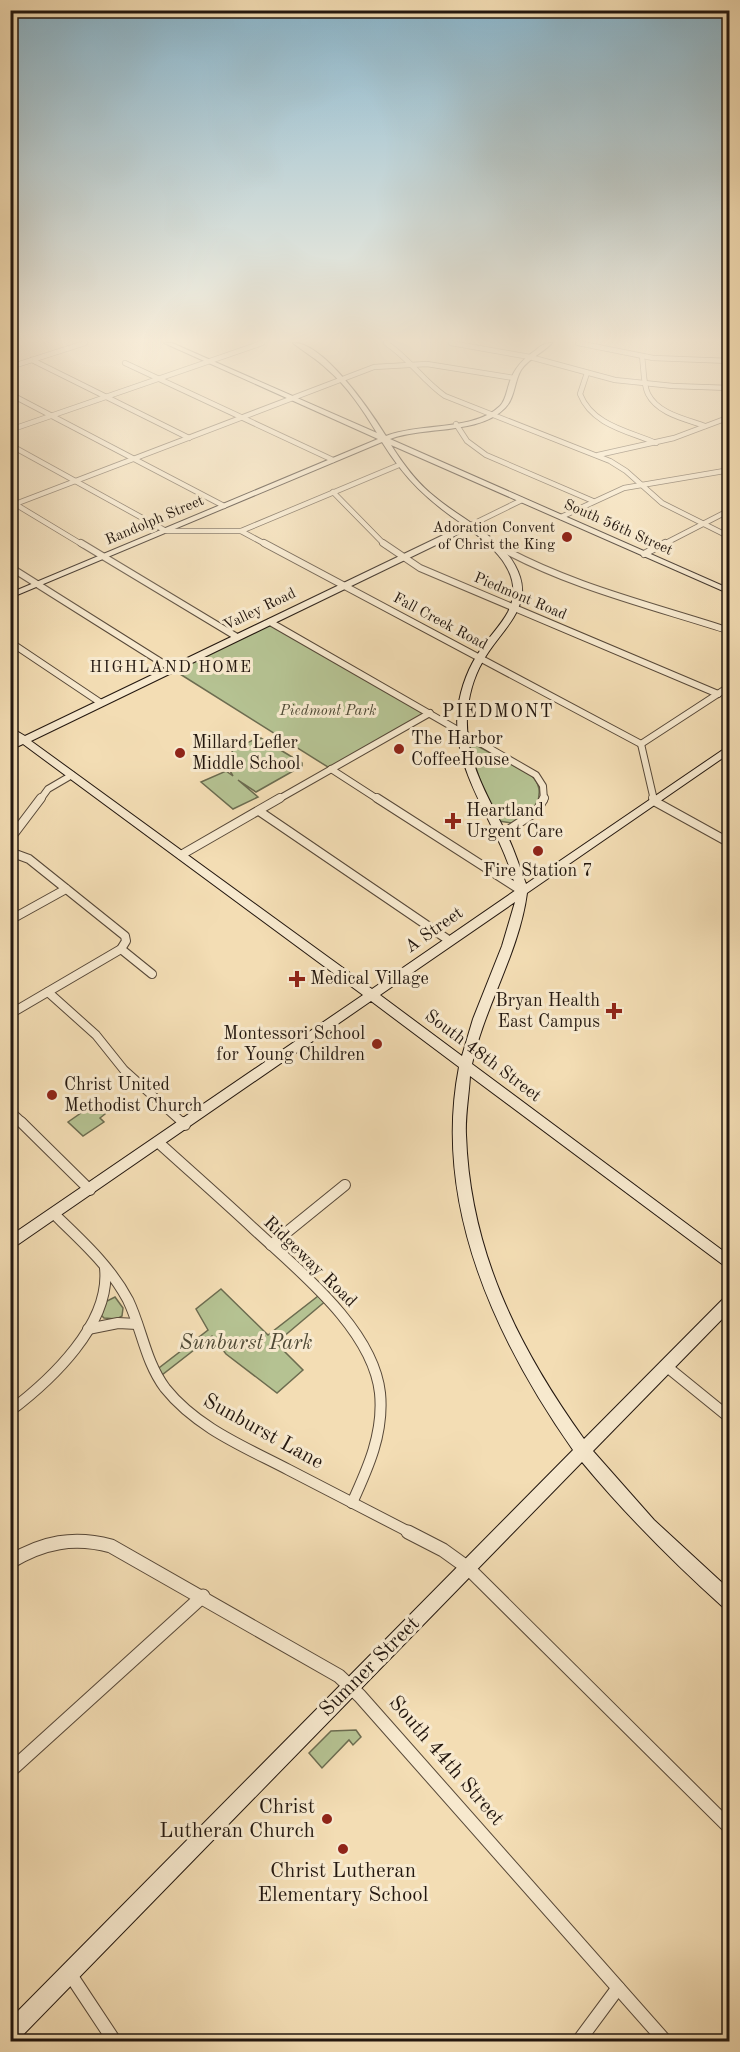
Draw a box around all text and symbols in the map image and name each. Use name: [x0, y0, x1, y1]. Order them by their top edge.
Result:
street label: Randolph Street: [104, 493, 206, 549]
street label: South 56th Street: [561, 497, 675, 559]
place label: Adoration Convent of Christ the King: [433, 521, 555, 553]
marker: Adoration Convent of Christ the King: [560, 530, 574, 544]
street label: Piedmont Road: [471, 571, 569, 623]
street label: Valley Road: [221, 586, 299, 634]
street label: Fall Creek Road: [390, 591, 490, 653]
district label: HIGHLAND HOME: [89, 660, 253, 676]
district label: PIEDMONT: [442, 703, 554, 721]
park label: Piedmont Park: [279, 704, 376, 719]
place label: The Harbor CoffeeHouse: [411, 730, 509, 769]
place label: Millard Lefler Middle School: [192, 734, 301, 773]
marker: The Harbor CoffeeHouse: [392, 742, 406, 756]
marker: Millard Lefler Middle School: [173, 746, 187, 760]
place label: Heartland Urgent Care: [466, 802, 563, 841]
marker: Heartland Urgent Care: [444, 812, 462, 830]
marker: Fire Station 7: [531, 844, 545, 858]
place label: Fire Station 7: [483, 862, 593, 880]
street label: A Street: [402, 904, 466, 956]
marker: Medical Village: [288, 970, 306, 988]
place label: Medical Village: [310, 970, 429, 988]
place label: Bryan Health East Campus: [495, 992, 600, 1031]
marker: Bryan Health East Campus: [605, 1002, 623, 1020]
street label: South 48th Street: [421, 1007, 545, 1105]
place label: Montessori School for Young Children: [217, 1025, 365, 1064]
marker: Montessori School for Young Children: [370, 1037, 384, 1051]
place label: Christ United Methodist Church: [64, 1076, 202, 1115]
marker: Christ United Methodist Church: [45, 1088, 59, 1102]
street label: Ridgeway Road: [260, 1213, 360, 1311]
park label: Sunburst Park: [180, 1333, 312, 1354]
street label: Sunburst Lane: [199, 1390, 327, 1474]
street label: Sumner Street: [316, 1613, 424, 1721]
street label: South 44th Street: [384, 1692, 508, 1830]
place label: Christ Lutheran Church: [159, 1797, 315, 1842]
marker: Christ Lutheran Church: [320, 1812, 334, 1826]
marker: Christ Lutheran Elementary School: [336, 1842, 350, 1856]
place label: Christ Lutheran Elementary School: [258, 1861, 429, 1906]

